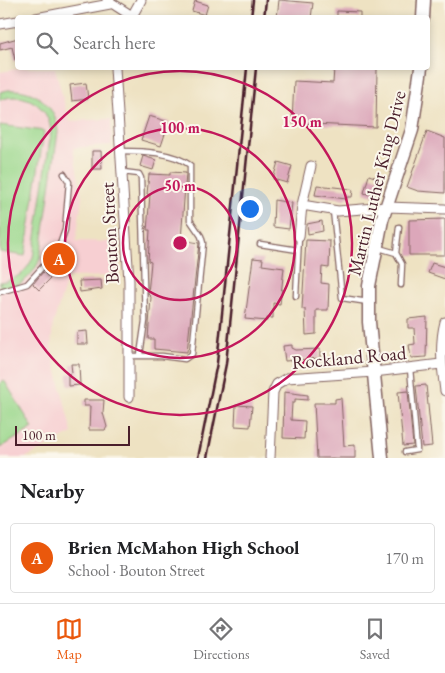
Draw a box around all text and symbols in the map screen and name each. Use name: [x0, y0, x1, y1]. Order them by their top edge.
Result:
search box: [15, 15, 430, 70]
icon: search: [33, 29, 61, 57]
text: Search here: [73, 30, 155, 55]
street label: Martin Luther King Drive: [341, 88, 412, 278]
text: 150 m: [282, 112, 322, 131]
text: 100 m: [160, 118, 200, 137]
text: 50 m: [164, 176, 196, 195]
street label: Bouton Street: [94, 182, 125, 284]
your location: [237, 196, 263, 222]
centre of rings: [171, 234, 189, 252]
pin: A: [43, 240, 75, 278]
street label: Rockland Road: [291, 340, 408, 375]
scale bar: [15, 423, 130, 446]
text: 100 m: [22, 426, 56, 444]
text: Nearby: [20, 477, 84, 504]
text: Brien McMahon High School: [68, 535, 299, 560]
text: A: [31, 548, 43, 569]
text: 170 m: [385, 548, 424, 569]
text: School · Bouton Street: [68, 560, 205, 581]
tab: Map: [55, 615, 83, 663]
tab: Directions: [193, 615, 250, 663]
tab: Saved: [360, 615, 390, 663]

